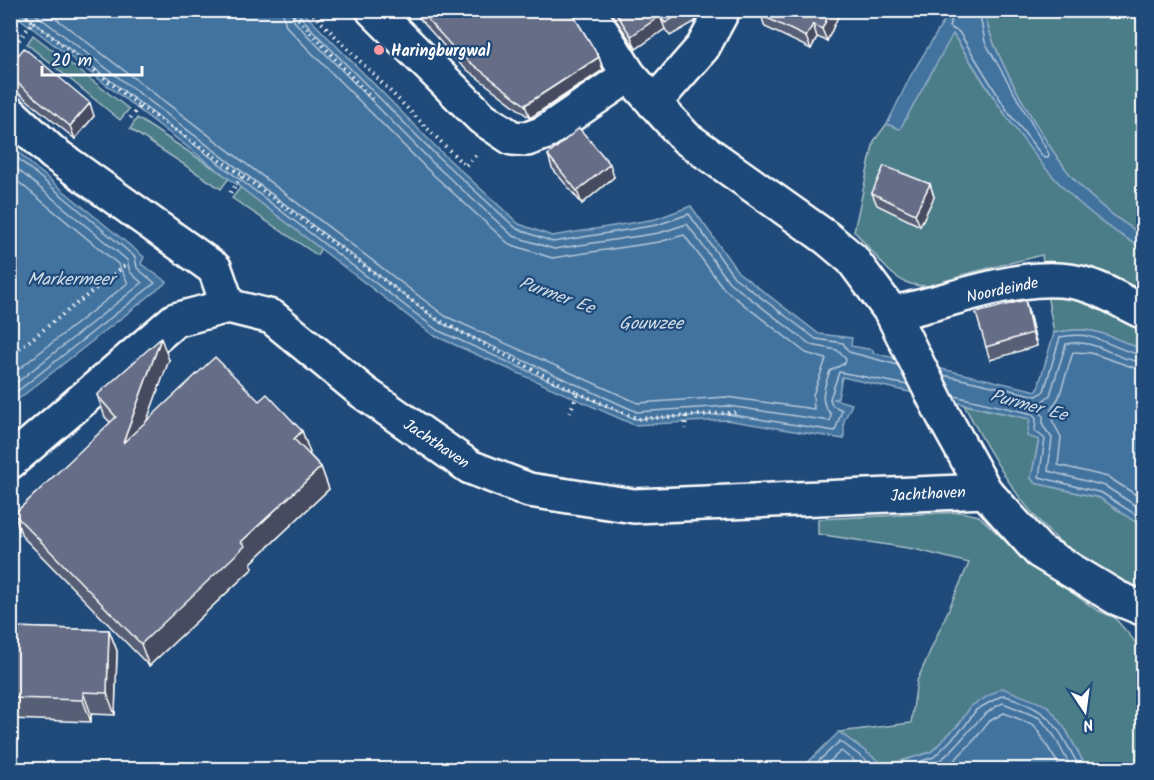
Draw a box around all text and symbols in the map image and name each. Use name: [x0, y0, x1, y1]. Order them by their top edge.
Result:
scale bar: [42, 39, 142, 77]
place label: Haringburgwal: [391, 39, 491, 64]
marker: Haringburgwal: [372, 43, 386, 57]
text: 20 m: [51, 47, 92, 76]
water label: Markermeer: [27, 266, 119, 295]
water label: Purmer Ee: [515, 269, 600, 324]
street label: Noordeinde: [964, 271, 1041, 310]
water label: Gouwzee: [619, 310, 685, 339]
water label: Purmer Ee: [987, 382, 1072, 431]
street label: Jachthaven: [398, 413, 474, 476]
street label: Jachthaven: [890, 480, 966, 509]
north arrow: [1055, 681, 1115, 741]
text: N: [1080, 711, 1096, 737]

